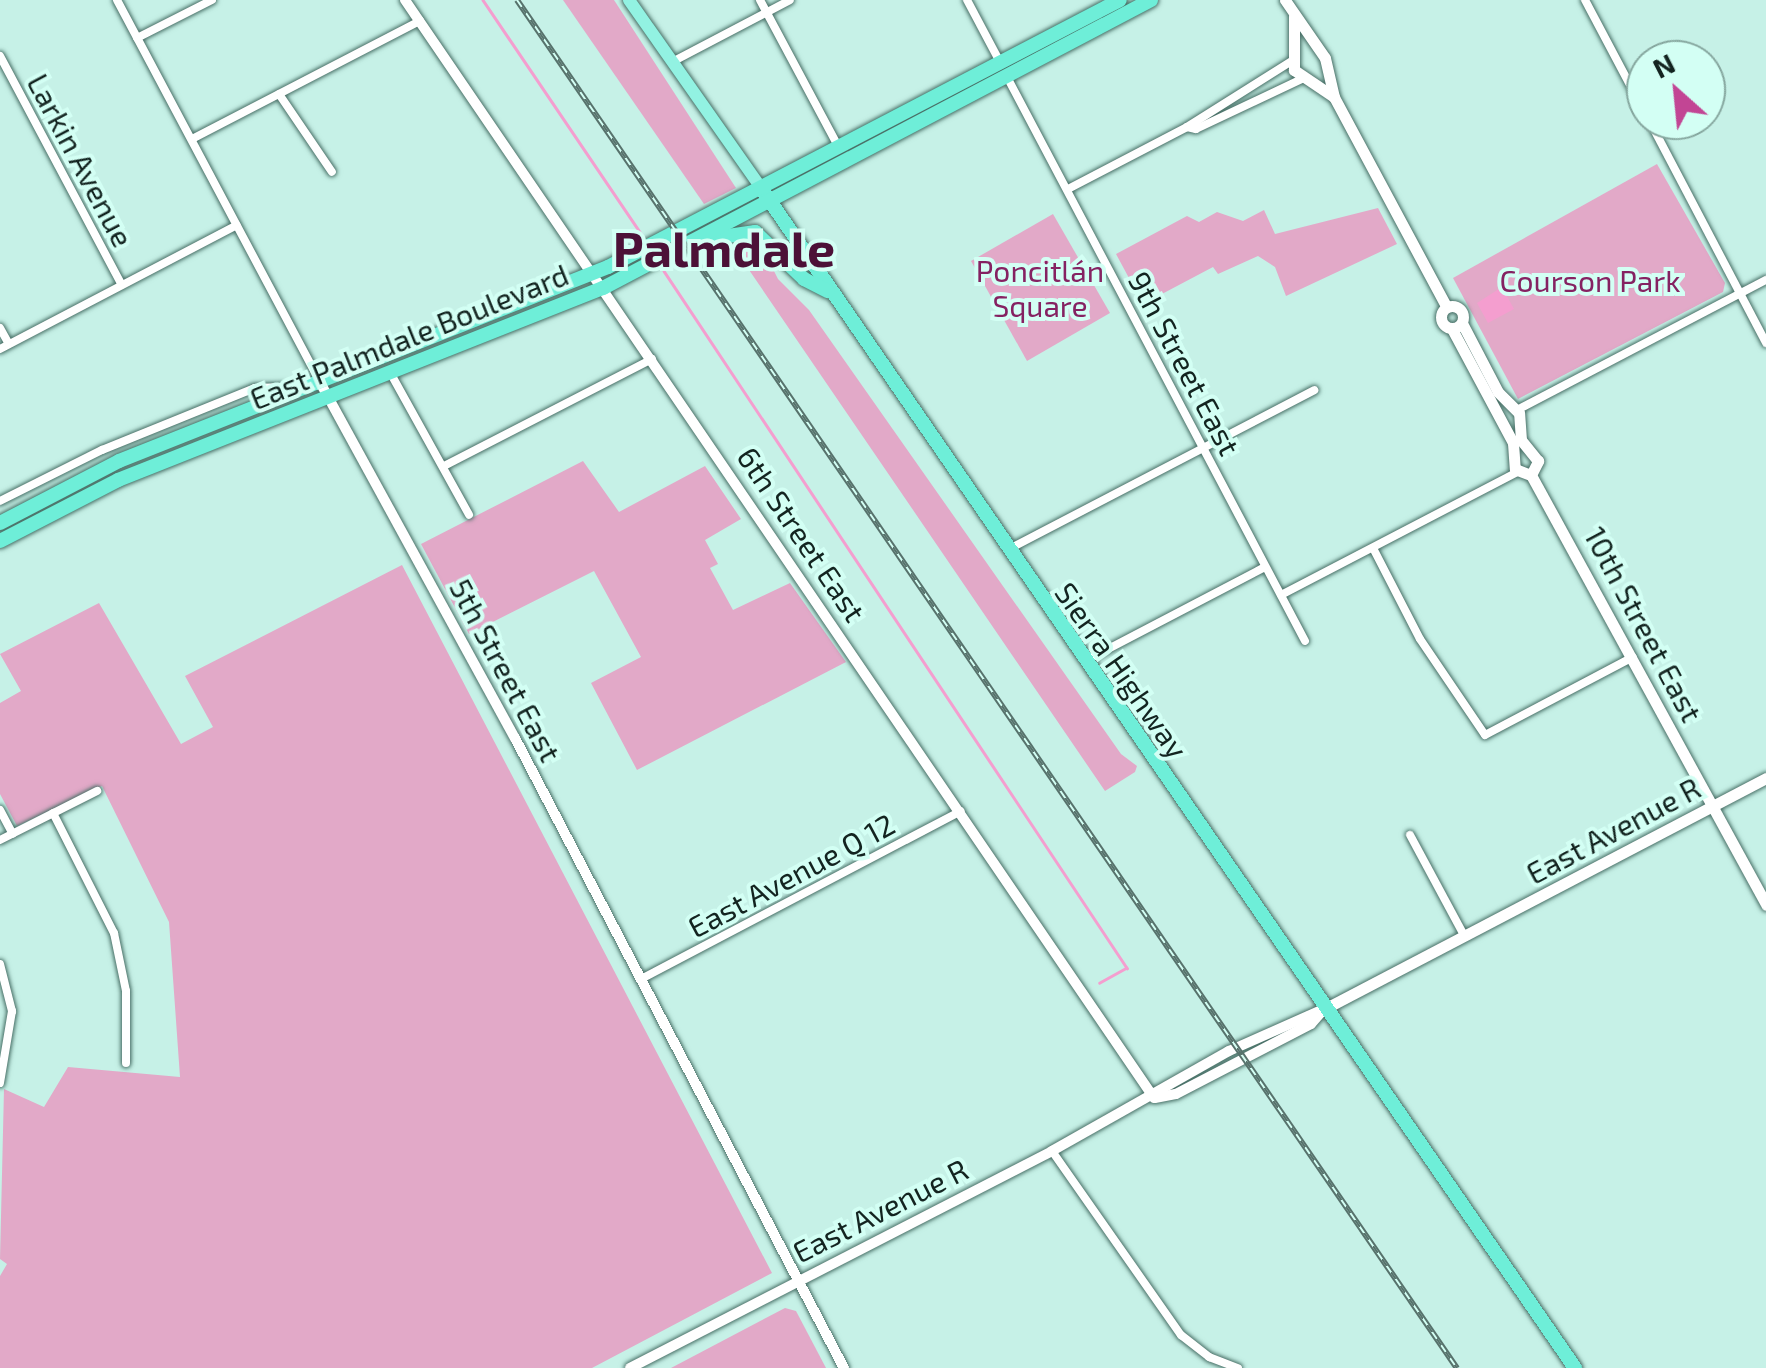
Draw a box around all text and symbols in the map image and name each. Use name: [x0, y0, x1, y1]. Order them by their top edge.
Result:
north arrow: [1626, 40, 1726, 140]
text: N: [1647, 45, 1680, 85]
street label: Larkin Avenue: [20, 67, 142, 253]
district label: Palmdale: [613, 218, 835, 278]
park label: Poncitlán Square: [976, 252, 1104, 322]
street label: East Palmdale Boulevard: [245, 256, 573, 416]
park label: Courson Park: [1499, 262, 1681, 298]
street label: 9th Street East: [1122, 265, 1248, 461]
street label: 6th Street East: [730, 440, 874, 628]
street label: 10th Street East: [1578, 520, 1710, 728]
street label: 5th Street East: [443, 573, 569, 767]
street label: Sierra Highway: [1048, 575, 1196, 765]
street label: East Avenue R: [1520, 769, 1706, 891]
street label: East Avenue Q 12: [681, 805, 901, 945]
street label: East Avenue R: [786, 1150, 974, 1270]

